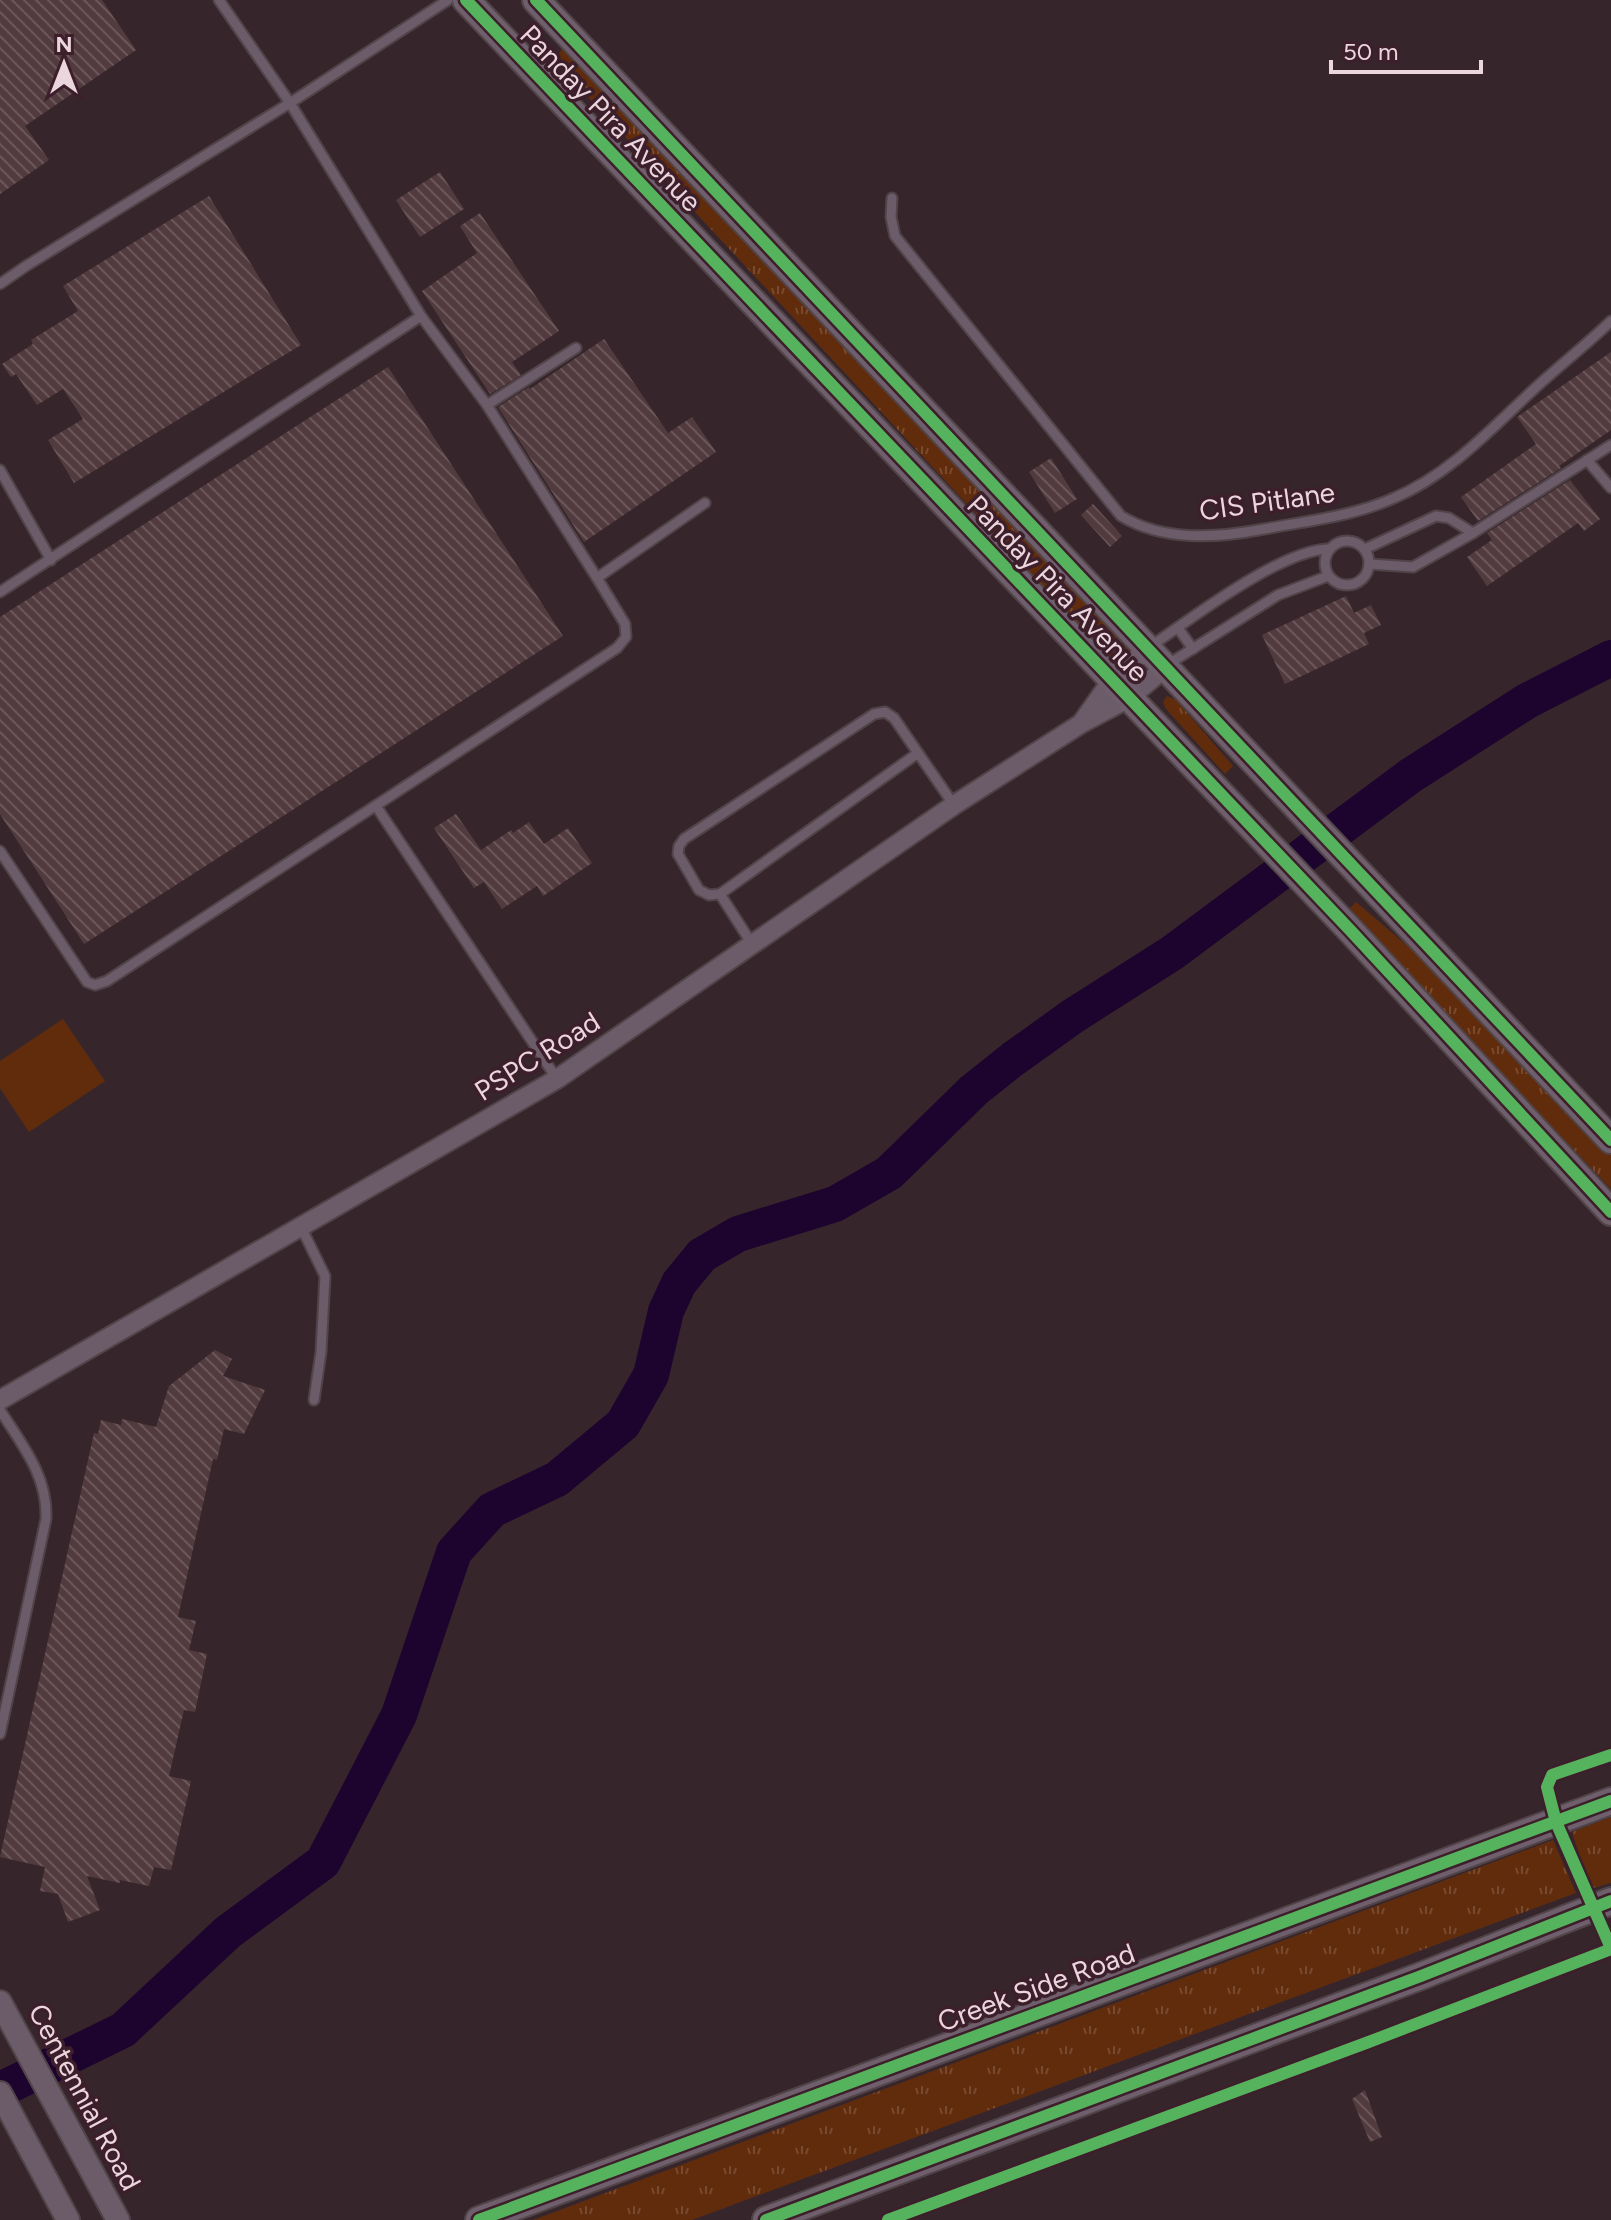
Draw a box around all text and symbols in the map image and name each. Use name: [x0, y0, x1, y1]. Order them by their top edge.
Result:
street label: Panday Pira Avenue: [513, 18, 709, 218]
north arrow: [24, 24, 104, 104]
scale bar: [1331, 24, 1481, 74]
text: N: [55, 31, 73, 58]
text: 50 m: [1343, 37, 1399, 66]
street label: CIS Pitlane: [1197, 475, 1337, 527]
street label: Panday Pira Avenue: [960, 488, 1156, 688]
street label: PSPC Road: [468, 1004, 606, 1108]
street label: Creek Side Road: [933, 1936, 1139, 2038]
street label: Centennial Road: [22, 1998, 148, 2196]

